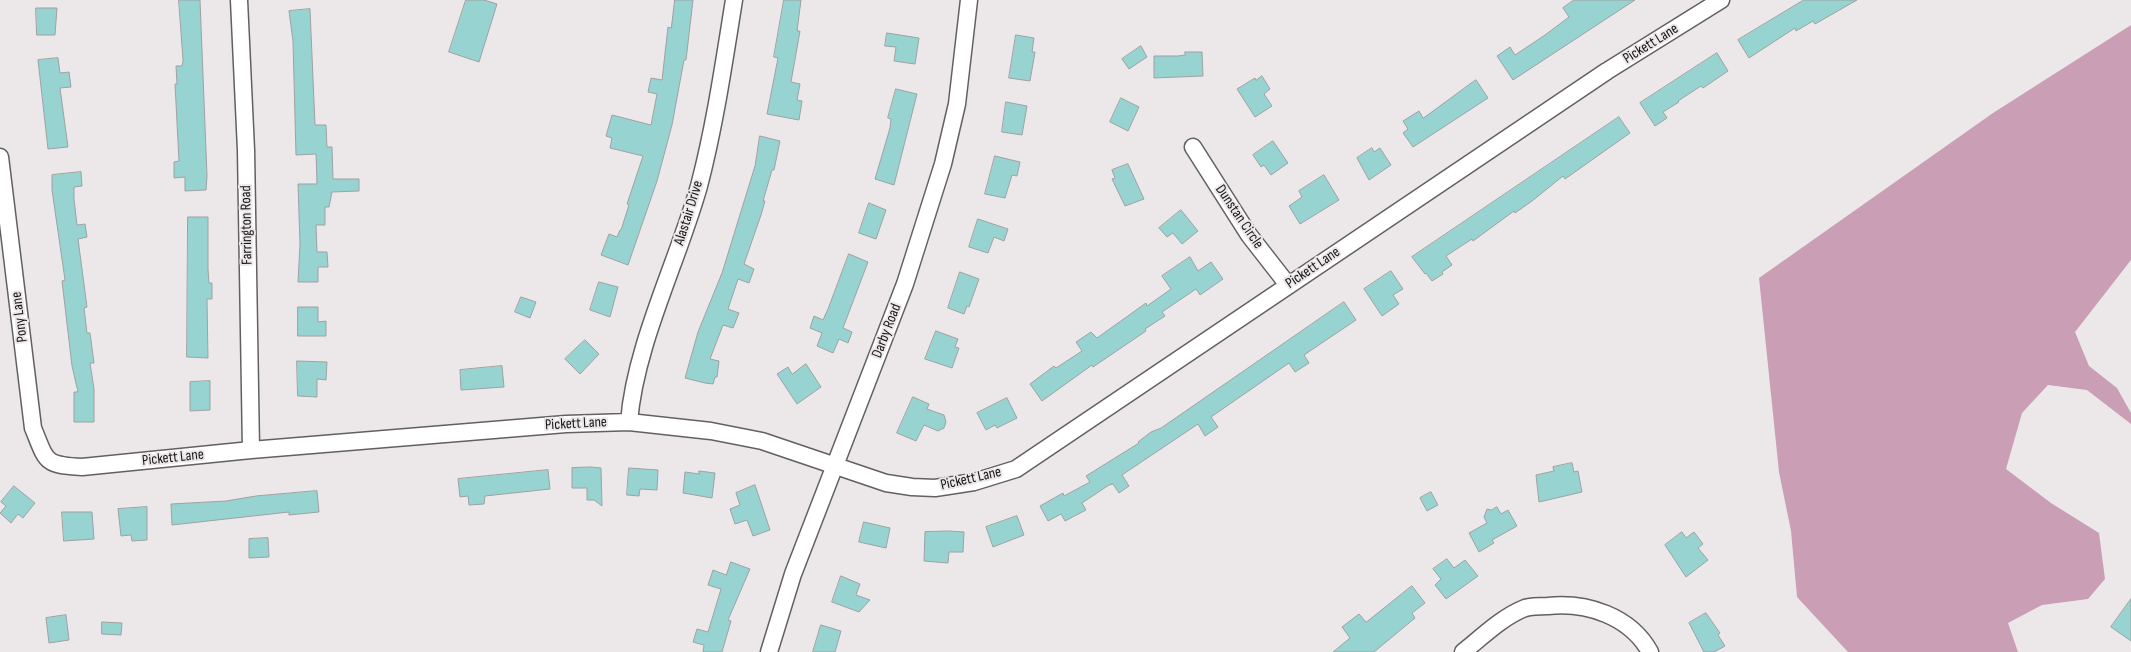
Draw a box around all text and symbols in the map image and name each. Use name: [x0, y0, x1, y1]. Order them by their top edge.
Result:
street label: Pickett Lane: [1620, 20, 1682, 68]
street label: Alastair Drive: [671, 179, 707, 247]
street label: Dunstan Circle: [1211, 182, 1267, 252]
street label: Farrington Road: [237, 185, 257, 265]
street label: Pickett Lane: [1282, 243, 1344, 293]
street label: Pony Lane: [8, 291, 32, 343]
street label: Darby Road: [868, 301, 906, 361]
street label: Pickett Lane: [545, 413, 607, 435]
street label: Pickett Lane: [141, 446, 205, 470]
street label: Pickett Lane: [939, 463, 1003, 495]

